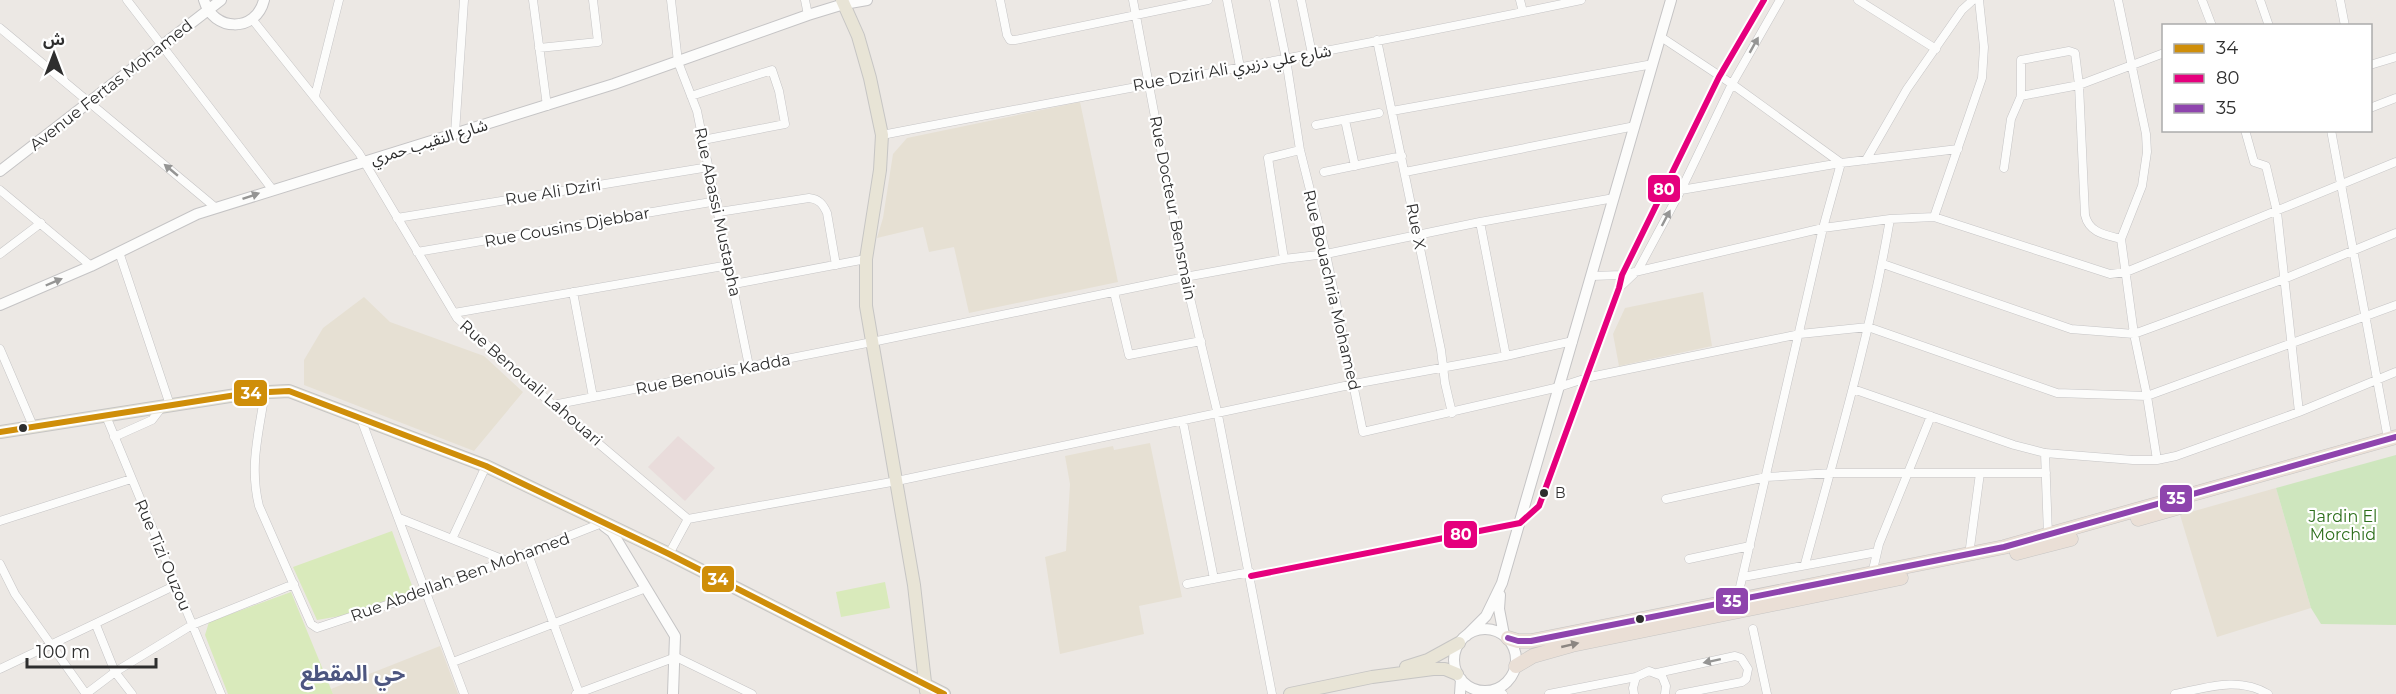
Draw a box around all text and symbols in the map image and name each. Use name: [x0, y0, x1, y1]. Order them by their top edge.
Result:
street label: Avenue Fertas Mohamed: [26, 16, 196, 154]
north arrow: [24, 24, 84, 84]
legend: [2162, 24, 2372, 132]
text: ش: [43, 30, 65, 49]
one-way arrow: [1749, 36, 1759, 53]
text: 34: [2216, 37, 2238, 59]
street label: Rue Dziri Ali شارع علي دزيري: [1131, 41, 1333, 98]
text: 80: [2216, 67, 2239, 89]
text: 35: [2216, 97, 2236, 119]
street label: Rue Docteur Bensmain: [1146, 114, 1200, 302]
street label: شارع النقيب حمري: [368, 115, 491, 172]
street label: Rue Abassi Mustapha: [691, 126, 745, 298]
one-way arrow: [163, 164, 179, 177]
line badge: 80: [1647, 174, 1681, 203]
street label: Rue Ali Dziri: [504, 175, 602, 209]
text: 80: [1653, 180, 1675, 199]
street label: Rue Bouachria Mohamed: [1300, 188, 1364, 392]
one-way arrow: [242, 191, 260, 200]
street label: Rue X: [1402, 201, 1430, 251]
street label: Rue Cousins Djebbar: [483, 203, 651, 251]
one-way arrow: [1661, 210, 1671, 227]
one-way arrow: [45, 277, 63, 287]
street label: Rue Benouali Lahouari: [456, 316, 606, 450]
street label: Rue Benouis Kadda: [634, 350, 792, 398]
line badge: 34: [233, 379, 268, 407]
text: 34: [240, 384, 261, 403]
unlabelled marker: [17, 422, 29, 434]
place label: B: [1555, 484, 1566, 502]
line badge: 35: [2159, 484, 2193, 513]
marker: B: [1538, 487, 1550, 499]
text: 35: [2166, 489, 2186, 508]
street label: Rue Tizi Ouzou: [131, 496, 195, 614]
park label: Jardin El Morchid: [2308, 507, 2377, 544]
line badge: 80: [1443, 520, 1478, 549]
text: 80: [1450, 525, 1472, 544]
street label: Rue Abdellah Ben Mohamed: [348, 528, 572, 626]
line badge: 34: [701, 565, 735, 593]
text: 34: [707, 570, 728, 589]
line badge: 35: [1715, 587, 1749, 615]
text: 35: [1722, 592, 1742, 611]
unlabelled marker: [1634, 613, 1646, 625]
scale bar: [27, 631, 156, 669]
one-way arrow: [1560, 640, 1579, 650]
text: 100 m: [36, 641, 90, 663]
one-way arrow: [1702, 657, 1721, 666]
district label: حي المقطع: [301, 660, 406, 691]

